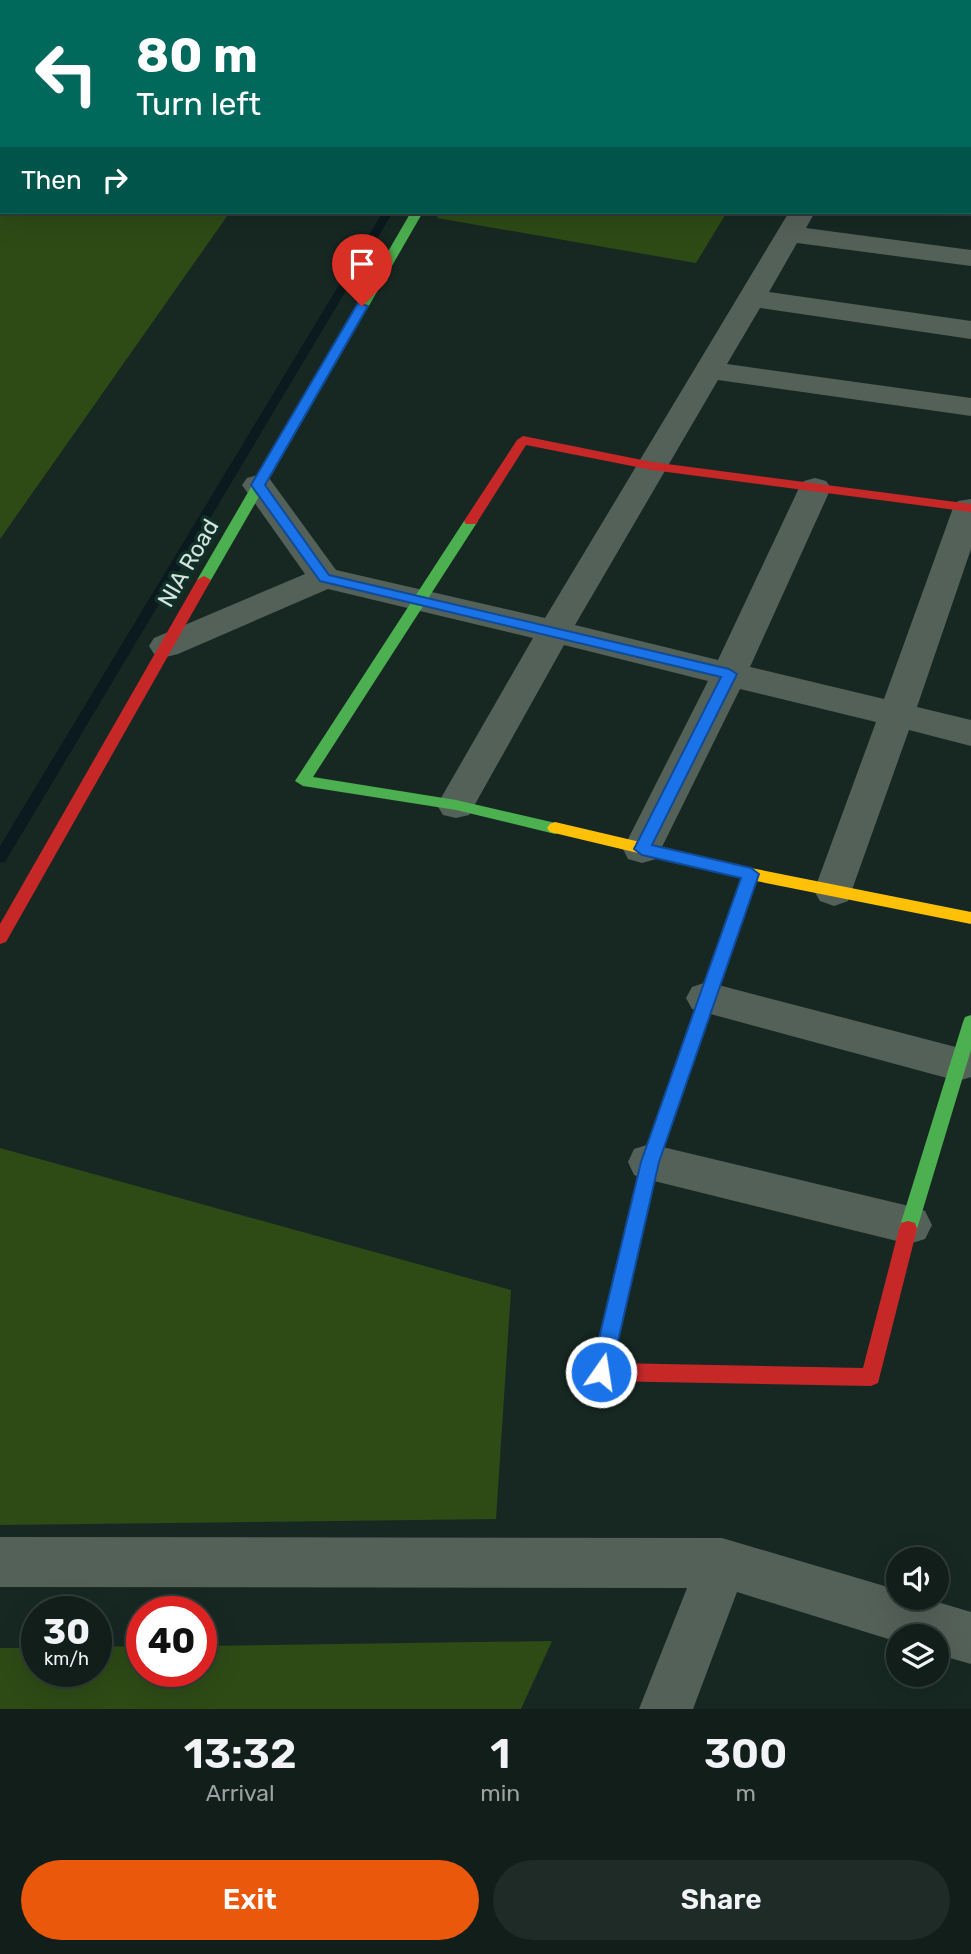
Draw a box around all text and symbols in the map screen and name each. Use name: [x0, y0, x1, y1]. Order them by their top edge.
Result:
text: 80 m: [136, 26, 258, 84]
icon: left: [21, 28, 112, 119]
text: Turn left: [136, 85, 261, 123]
icon: right: [96, 161, 134, 199]
text: Then: [21, 165, 82, 196]
pin: [332, 234, 392, 306]
icon: arrive: [343, 245, 381, 283]
street label: NIA Road: [152, 514, 224, 612]
position arrow: [564, 1335, 638, 1409]
map controls: [886, 1547, 949, 1687]
button: sound: [886, 1547, 949, 1610]
speed limit sign: 40: [126, 1596, 217, 1687]
text: 30: [43, 1611, 90, 1653]
button: layers: [886, 1624, 949, 1687]
text: km/h: [44, 1648, 89, 1670]
text: 13:32: [184, 1729, 297, 1779]
text: 1: [490, 1729, 510, 1779]
text: 300: [704, 1729, 787, 1779]
text: Arrival: [206, 1779, 275, 1807]
text: min: [480, 1779, 520, 1807]
text: m: [735, 1779, 756, 1807]
button: Exit: [21, 1860, 479, 1940]
button: Share: [493, 1860, 950, 1940]

